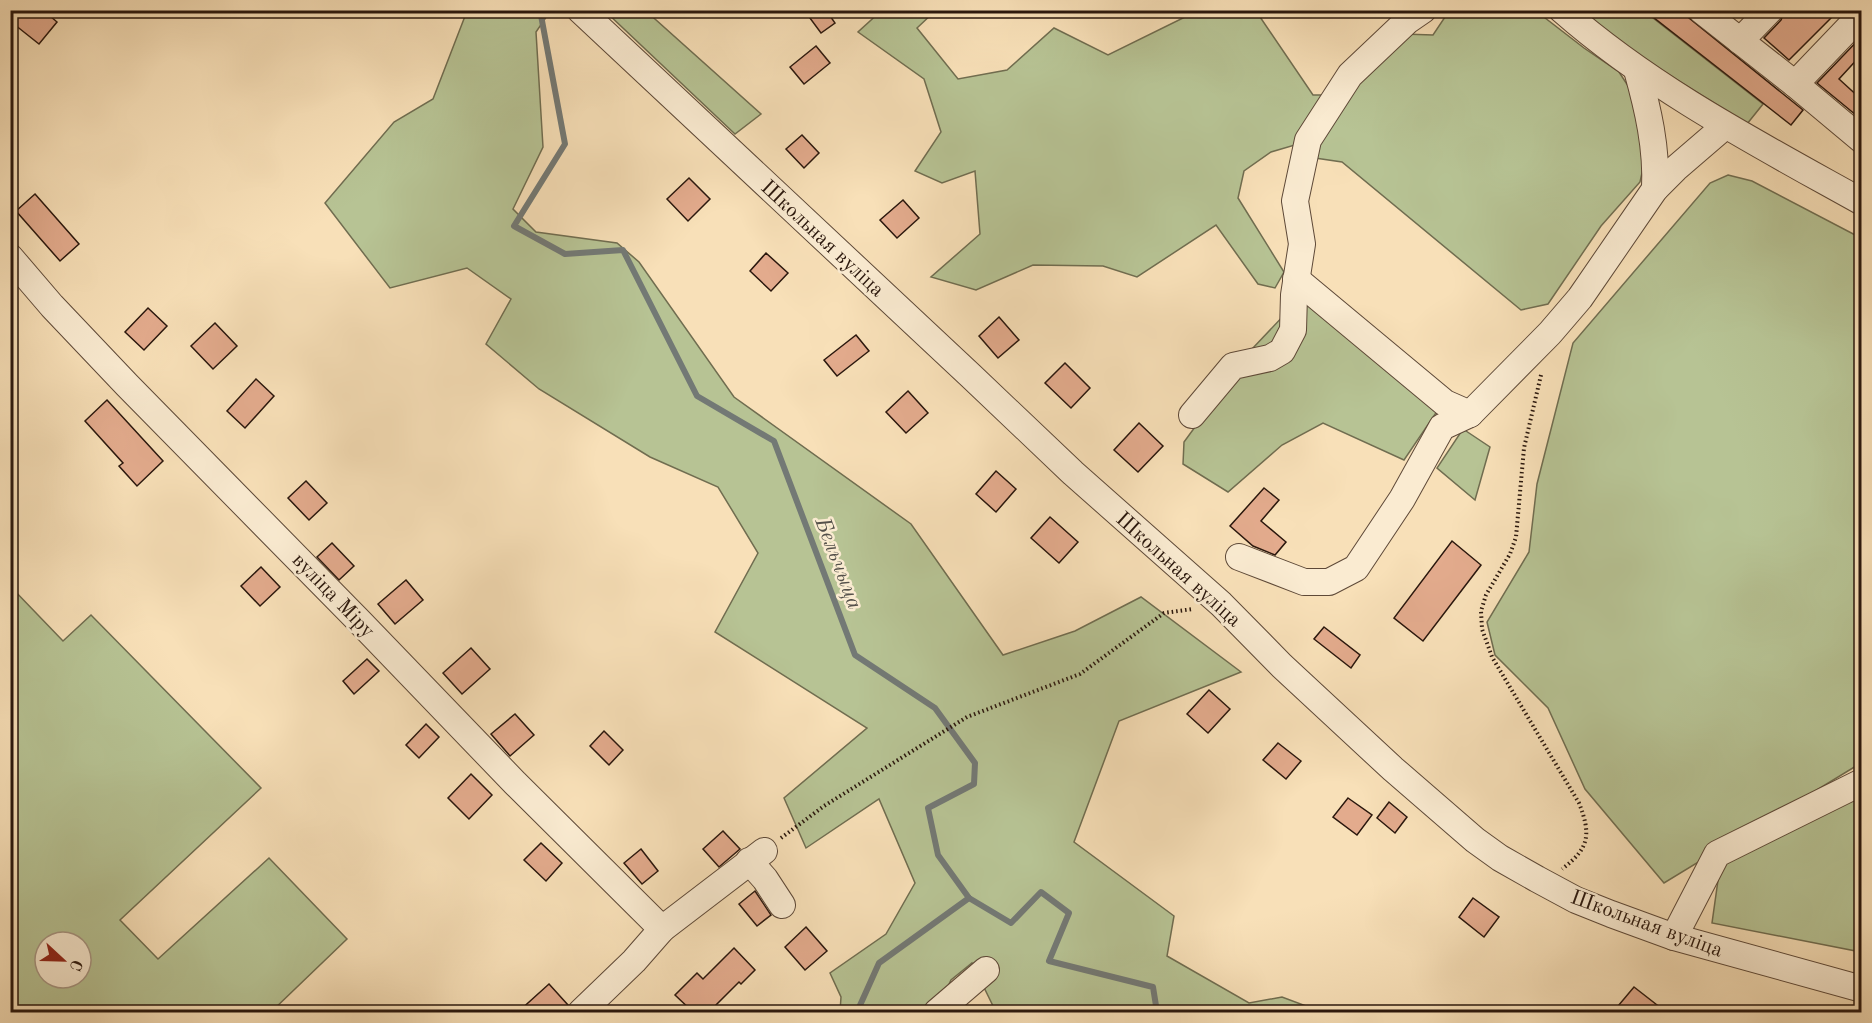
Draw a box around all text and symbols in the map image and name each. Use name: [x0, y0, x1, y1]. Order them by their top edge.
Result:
street label: Школьная вуліца: [756, 177, 888, 301]
street label: Школьная вуліца: [1111, 509, 1245, 632]
water label: Бельчыца: [810, 514, 866, 613]
street label: вуліца Міру: [288, 550, 378, 642]
street label: Школьная вуліца: [1568, 887, 1725, 962]
north arrow: [33, 930, 93, 990]
text: С: [66, 957, 84, 973]

